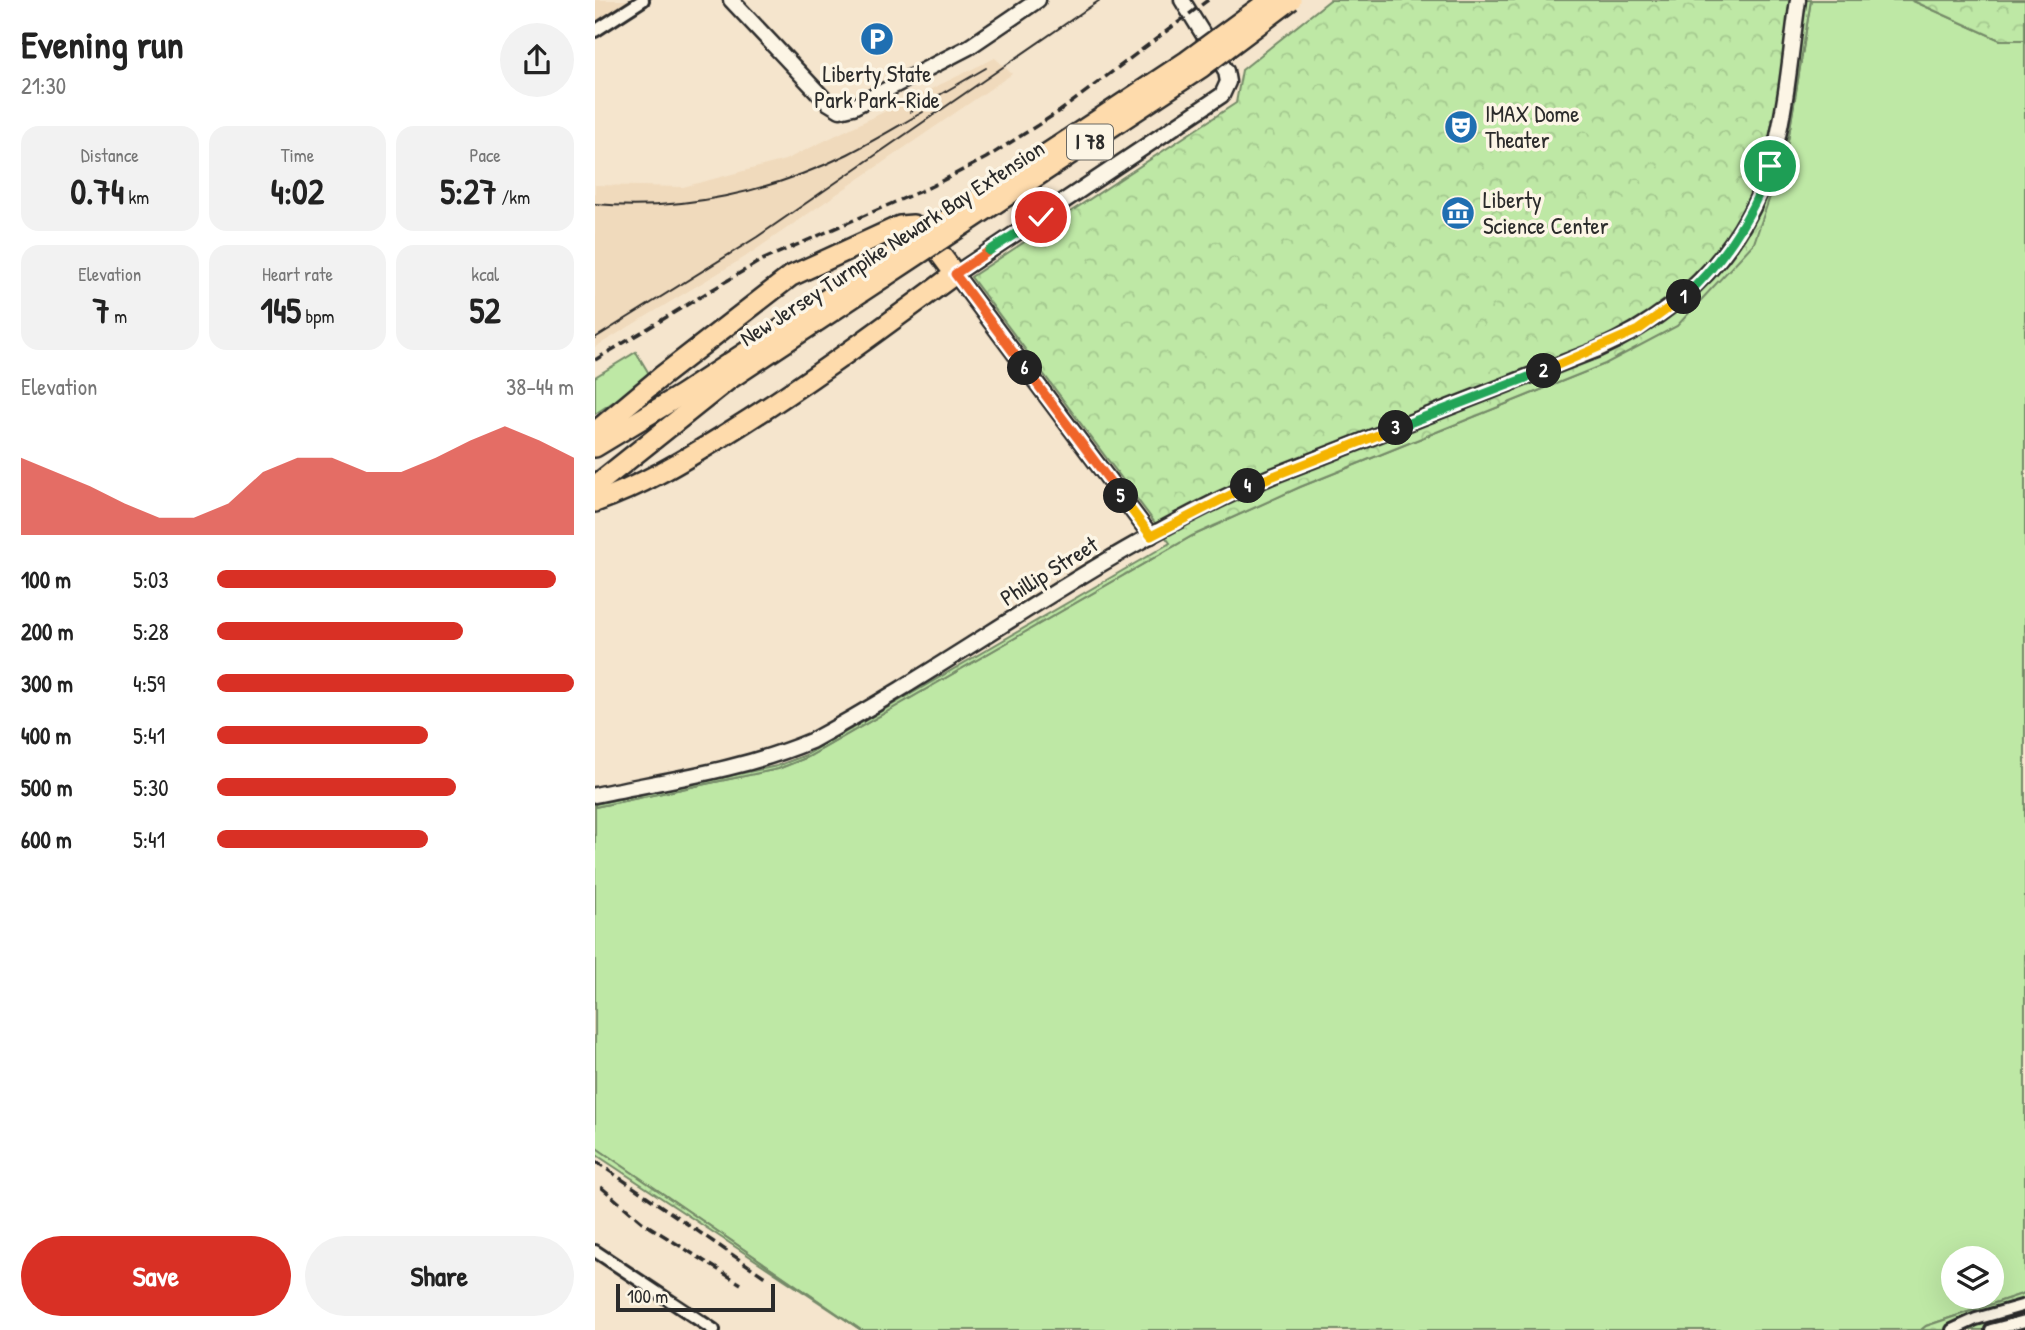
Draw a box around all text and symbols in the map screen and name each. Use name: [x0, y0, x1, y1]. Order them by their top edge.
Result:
text: Evening run: [21, 18, 184, 70]
parking icon: Liberty State Park Park-Ride: [858, 20, 896, 58]
button: share: [500, 23, 574, 97]
place label: Liberty State Park Park-Ride: [814, 58, 940, 115]
text: 21:30: [21, 70, 66, 101]
place label: IMAX Dome Theater: [1485, 98, 1579, 155]
theatre icon: IMAX Dome Theater: [1442, 108, 1480, 146]
road number: I 78: [1067, 124, 1113, 160]
street label: New Jersey Turnpike Newark Bay Extension: [734, 132, 1050, 353]
pin: [1740, 136, 1800, 196]
text: Distance: [81, 142, 139, 168]
text: Time: [281, 142, 314, 168]
text: Pace: [469, 142, 501, 168]
icon: arrive: [1751, 147, 1789, 185]
text: 0.74: [70, 168, 124, 215]
text: 4:02: [271, 168, 324, 215]
text: 5:27: [440, 168, 497, 215]
text: km: [124, 184, 149, 210]
text: /km: [497, 184, 530, 210]
place label: Liberty Science Center: [1483, 184, 1609, 241]
pin: [1011, 187, 1071, 247]
museum icon: Liberty Science Center: [1439, 194, 1477, 232]
icon: check: [1022, 198, 1060, 236]
text: Elevation: [78, 261, 141, 287]
text: Heart rate: [262, 261, 333, 287]
text: kcal: [471, 261, 499, 287]
pin: 1: [1667, 280, 1701, 314]
text: 1: [1680, 283, 1687, 309]
text: 7: [93, 287, 110, 334]
text: 145: [261, 287, 301, 334]
text: 52: [470, 287, 501, 334]
text: m: [110, 303, 127, 329]
text: bpm: [301, 303, 334, 329]
pin: 6: [1007, 350, 1043, 386]
text: 6: [1021, 354, 1028, 380]
pin: 2: [1527, 354, 1562, 388]
text: 2: [1539, 357, 1548, 383]
text: Elevation: [21, 371, 97, 402]
text: 38–44 m: [506, 371, 574, 402]
pin: 3: [1379, 410, 1413, 446]
text: 3: [1391, 414, 1400, 440]
pin: 4: [1231, 468, 1265, 504]
text: 4: [1244, 472, 1251, 498]
pin: 5: [1103, 478, 1139, 514]
text: 5: [1116, 482, 1125, 508]
street label: Phillip Street: [994, 528, 1104, 613]
text: 100 m: [21, 564, 71, 595]
text: 5:03: [133, 564, 169, 595]
text: 200 m: [21, 616, 73, 647]
text: 5:28: [133, 616, 169, 647]
text: 300 m: [21, 668, 73, 699]
text: 4:59: [133, 668, 165, 699]
text: 400 m: [21, 720, 71, 751]
text: 5:41: [133, 720, 165, 751]
text: 500 m: [21, 772, 72, 803]
text: 5:30: [133, 772, 169, 803]
text: 600 m: [21, 824, 72, 855]
text: 5:41: [133, 824, 165, 855]
button: Save: [21, 1236, 291, 1316]
button: Share: [305, 1236, 574, 1316]
map controls: [1941, 1246, 2004, 1309]
button: layers: [1941, 1246, 2004, 1309]
scale bar: [616, 1281, 775, 1313]
text: 100 m: [627, 1283, 668, 1309]

